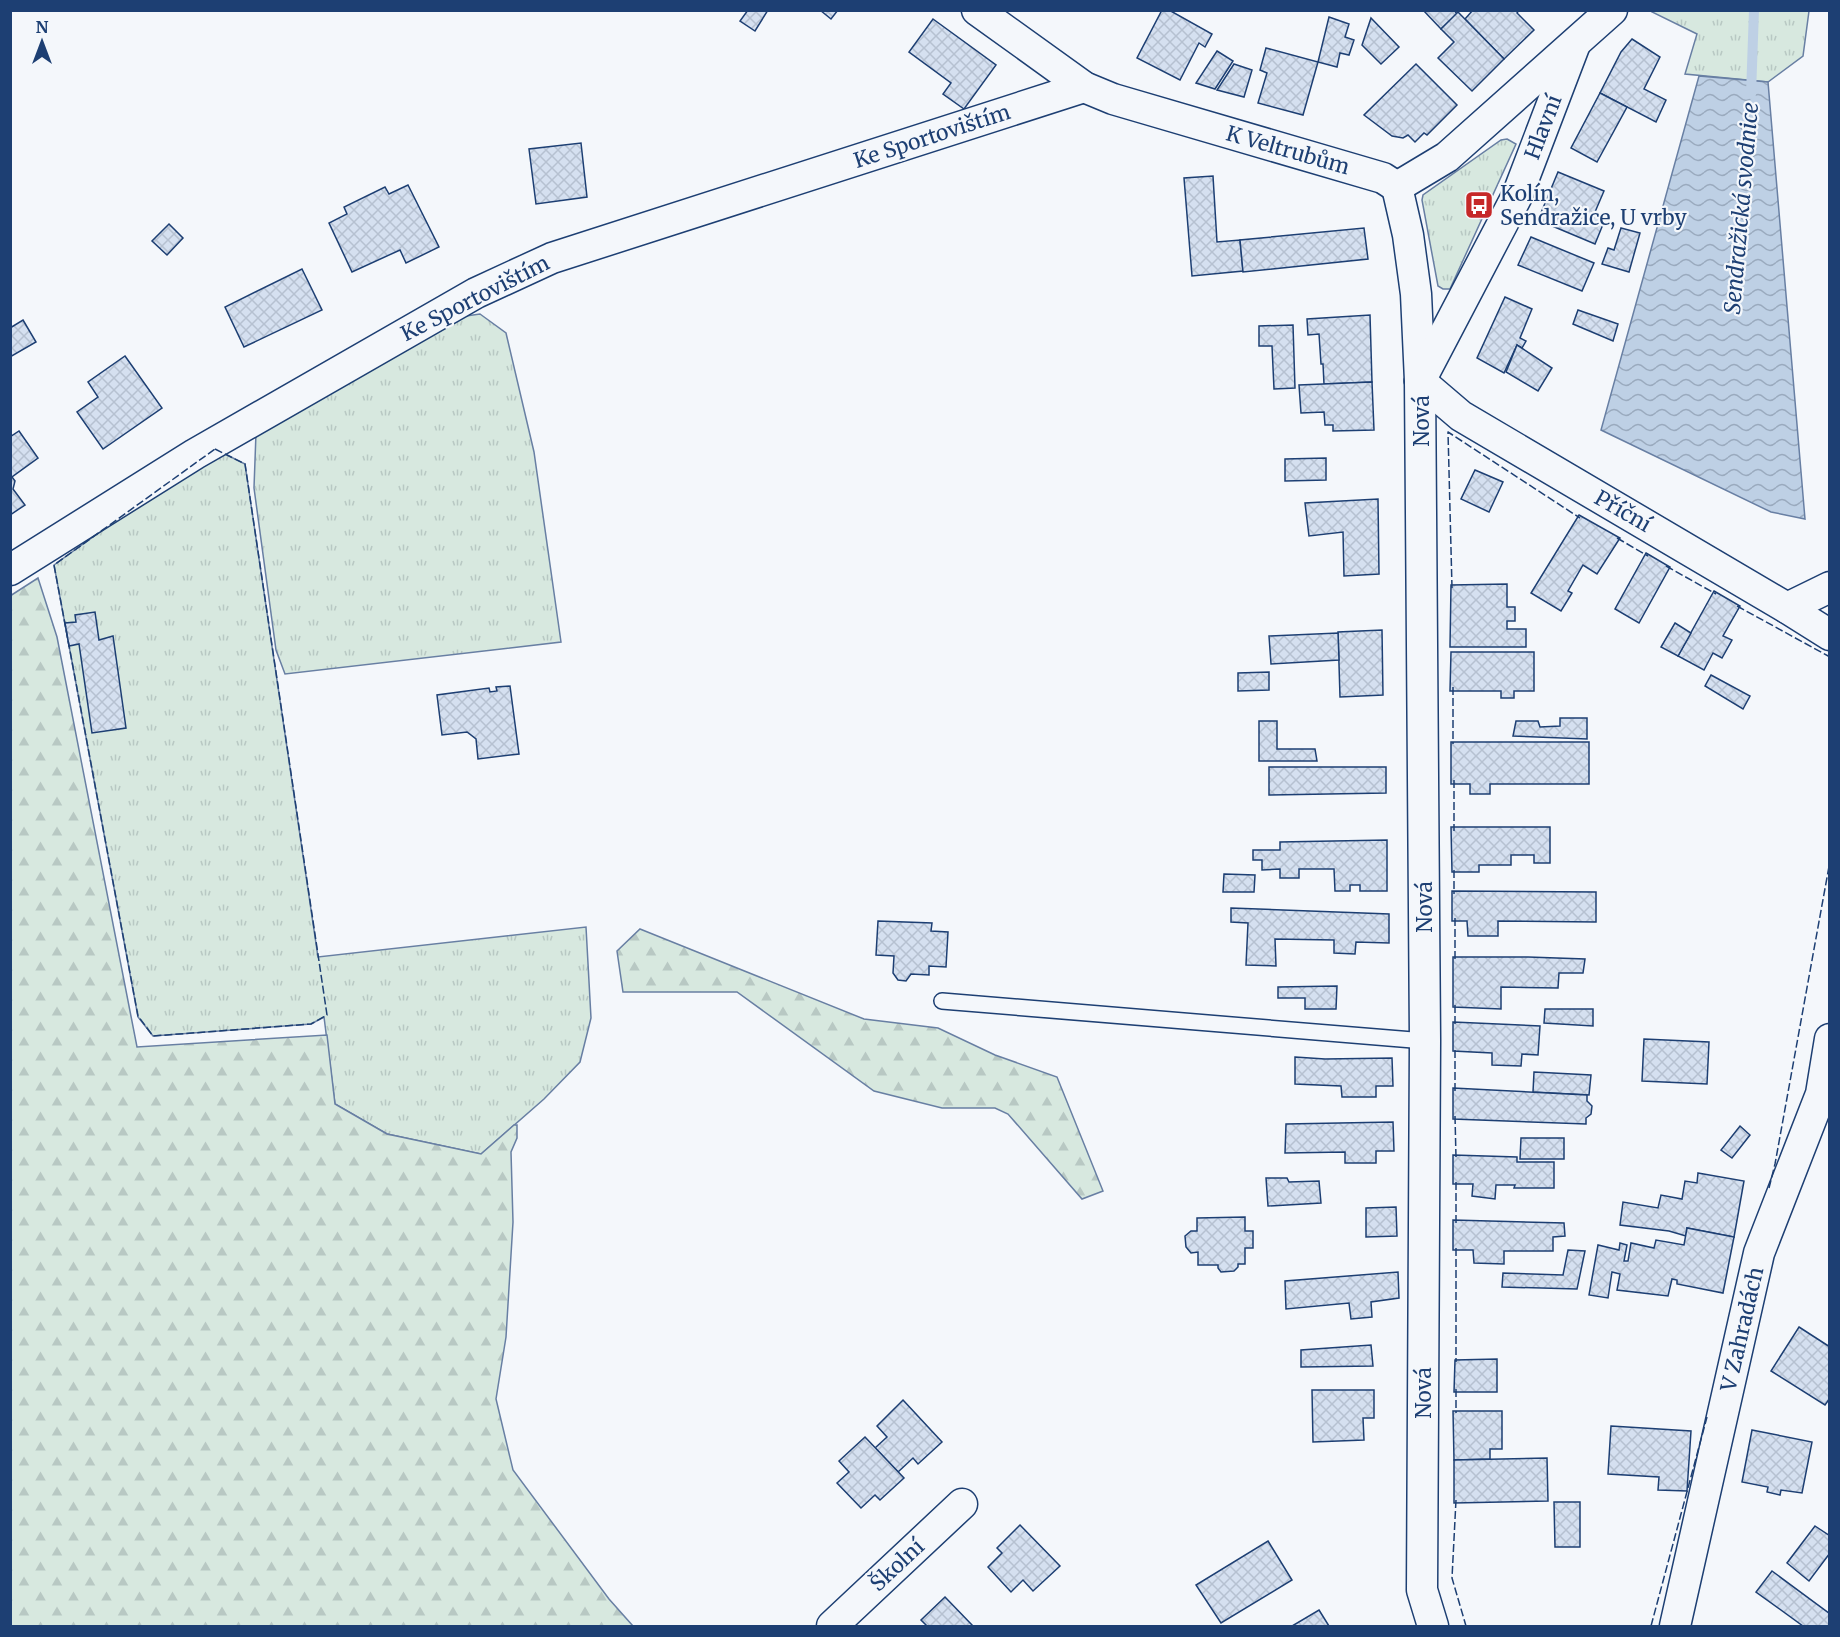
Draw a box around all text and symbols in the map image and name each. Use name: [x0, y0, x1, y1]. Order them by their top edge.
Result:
north arrow: [12, 12, 72, 72]
text: N: [36, 17, 49, 37]
street label: Hlavní: [1518, 90, 1568, 163]
street label: Ke Sportovištím: [850, 98, 1014, 174]
water label: Sendražická svodnice: [1718, 101, 1764, 315]
street label: K Veltrubům: [1223, 120, 1353, 181]
place label: Kolín, Sendražice, U vrby: [1500, 180, 1687, 231]
bus stop icon: Kolín, Sendražice, U vrby: [1463, 189, 1495, 221]
street label: Ke Sportovištím: [396, 249, 554, 347]
street label: Nová: [1408, 395, 1435, 447]
street label: Příční: [1590, 484, 1657, 539]
street label: Nová: [1411, 881, 1438, 933]
street label: V Zahradách: [1714, 1264, 1769, 1395]
street label: Nová: [1410, 1367, 1437, 1419]
street label: Školní: [864, 1532, 931, 1597]

